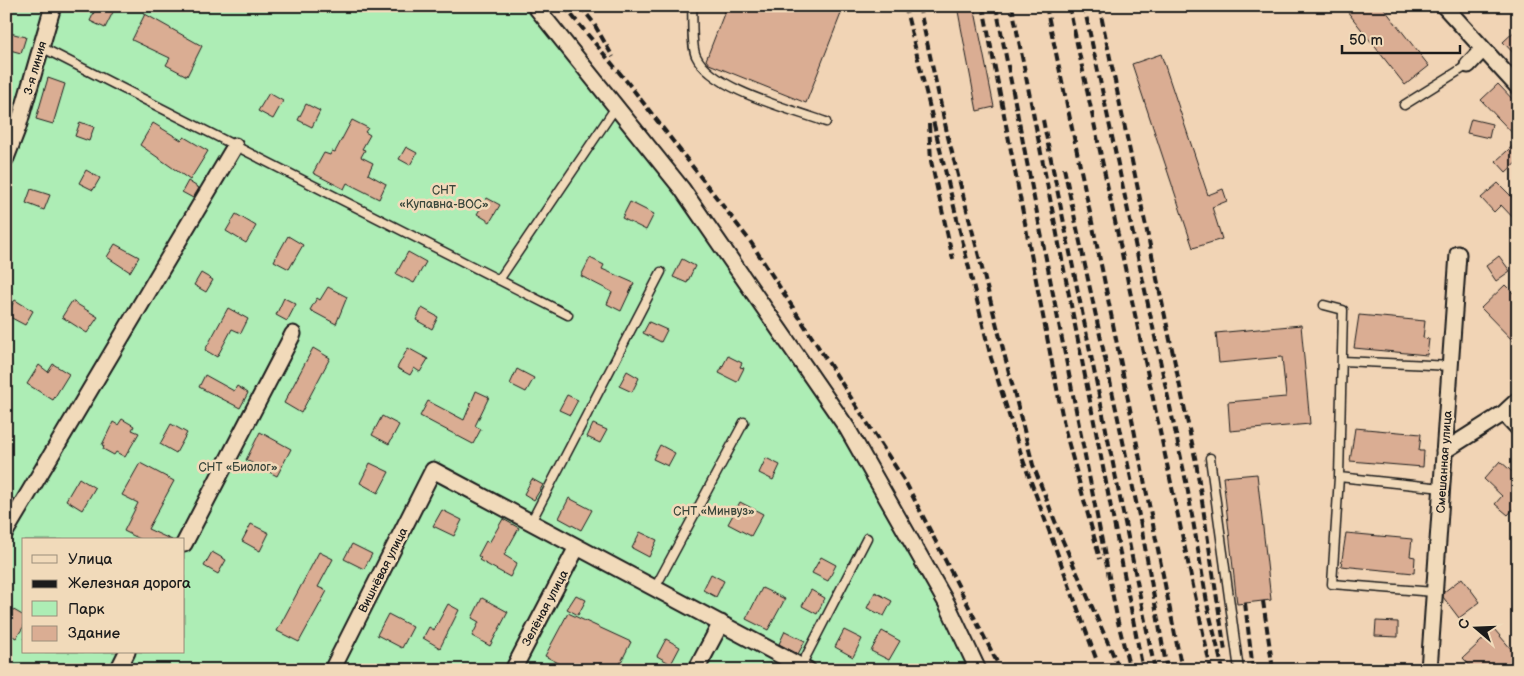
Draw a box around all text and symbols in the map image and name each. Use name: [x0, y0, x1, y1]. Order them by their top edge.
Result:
scale bar: [1342, 22, 1459, 54]
text: 50 m: [1349, 31, 1383, 50]
street label: 3-я линия: [21, 39, 50, 97]
park label: СНТ «Купавна-ВОС»: [399, 183, 489, 212]
street label: Смешанная улица: [1433, 410, 1456, 514]
park label: СНТ «Биолог»: [198, 460, 278, 475]
park label: СНТ «Минвуз»: [673, 504, 755, 519]
street label: Вишнёвая улица: [356, 525, 411, 615]
legend: [22, 538, 185, 654]
text: Улица: [68, 550, 113, 569]
street label: Зелёная улица: [519, 568, 572, 649]
text: Железная дорога: [68, 574, 191, 593]
text: Парк: [68, 600, 105, 619]
north arrow: [1452, 604, 1502, 654]
text: С: [1455, 616, 1474, 631]
text: Здание: [68, 624, 120, 643]

